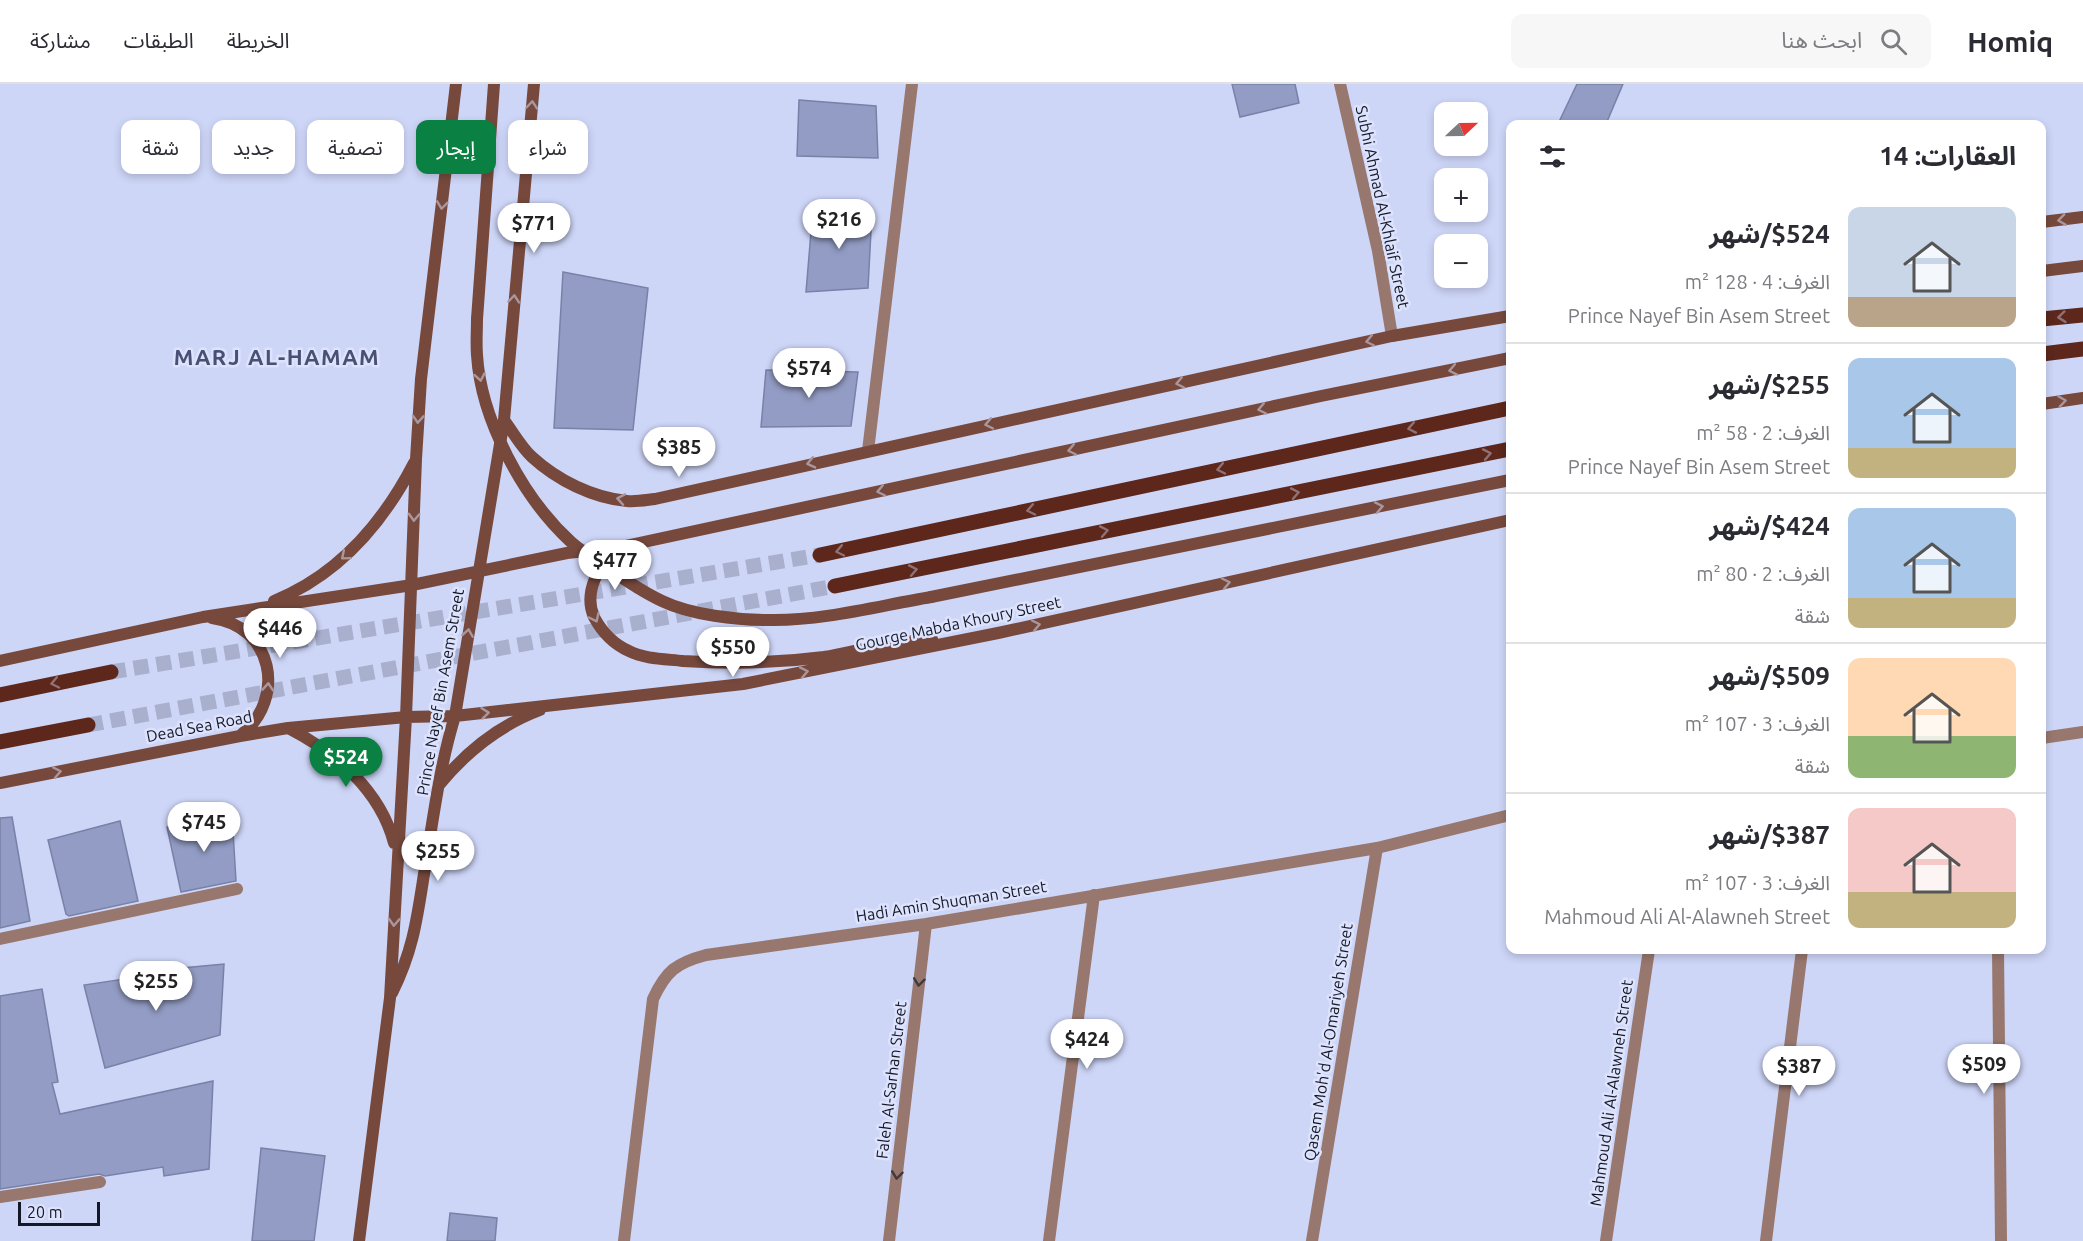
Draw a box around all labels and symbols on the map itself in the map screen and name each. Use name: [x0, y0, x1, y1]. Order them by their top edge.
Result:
one-way arrow: [525, 101, 538, 110]
north arrow: [1434, 102, 1488, 156]
street label: Subhi Ahmad Al-Khlaif Street: [1353, 104, 1413, 311]
pin: $216: [803, 199, 875, 250]
one-way arrow: [436, 200, 448, 209]
pin: $771: [498, 203, 570, 254]
one-way arrow: [2058, 213, 2067, 225]
one-way arrow: [508, 295, 521, 304]
one-way arrow: [2058, 310, 2067, 323]
one-way arrow: [1366, 334, 1376, 347]
district label: MARJ AL-HAMAM: [174, 344, 380, 369]
pin: $574: [773, 348, 845, 399]
one-way arrow: [1448, 363, 1458, 376]
one-way arrow: [473, 372, 486, 382]
one-way arrow: [1175, 375, 1185, 388]
one-way arrow: [2058, 395, 2067, 408]
one-way arrow: [1257, 402, 1267, 415]
one-way arrow: [412, 415, 425, 424]
one-way arrow: [985, 417, 995, 430]
one-way arrow: [1407, 421, 1417, 434]
pin: $385: [643, 427, 715, 478]
one-way arrow: [1067, 443, 1077, 456]
one-way arrow: [1481, 448, 1491, 461]
one-way arrow: [807, 456, 817, 469]
one-way arrow: [1217, 462, 1227, 475]
one-way arrow: [876, 484, 886, 497]
one-way arrow: [1290, 487, 1300, 500]
one-way arrow: [616, 494, 625, 506]
one-way arrow: [1374, 501, 1384, 514]
one-way arrow: [1026, 503, 1036, 516]
one-way arrow: [407, 513, 420, 522]
one-way arrow: [1099, 525, 1109, 538]
pin: $477: [579, 540, 651, 591]
one-way arrow: [835, 543, 845, 556]
one-way arrow: [341, 549, 352, 560]
one-way arrow: [908, 564, 918, 577]
one-way arrow: [1221, 577, 1231, 590]
street label: Prince Nayef Bin Asem Street: [413, 586, 467, 797]
street label: Gourge Mabda Khoury Street: [854, 592, 1063, 654]
pin: $446: [244, 608, 316, 659]
one-way arrow: [588, 612, 600, 623]
one-way arrow: [1031, 619, 1041, 632]
pin: $550: [697, 627, 769, 678]
one-way arrow: [462, 628, 474, 637]
one-way arrow: [798, 666, 808, 679]
one-way arrow: [51, 676, 61, 689]
one-way arrow: [261, 682, 274, 691]
street label: Dead Sea Road: [145, 707, 253, 745]
one-way arrow: [481, 707, 490, 719]
pin: $524: [310, 737, 382, 788]
one-way arrow: [52, 766, 62, 779]
pin: $745: [168, 802, 240, 853]
pin: $255: [402, 831, 474, 882]
street label: Hadi Amin Shuqman Street: [854, 877, 1048, 925]
one-way arrow: [387, 917, 400, 926]
street label: Qasem Moh'd Al-Omariyeh Street: [1300, 921, 1356, 1162]
pin: $255: [120, 961, 192, 1012]
one-way arrow: [914, 977, 926, 986]
street label: Mahmoud Ali Al-Alawneh Street: [1586, 978, 1636, 1207]
street label: Faleh Al-Sarhan Street: [872, 999, 910, 1160]
pin: $424: [1051, 1019, 1123, 1070]
pin: $509: [1948, 1044, 2020, 1095]
pin: $387: [1763, 1046, 1835, 1097]
one-way arrow: [891, 1171, 904, 1180]
scale bar: [18, 1199, 100, 1226]

